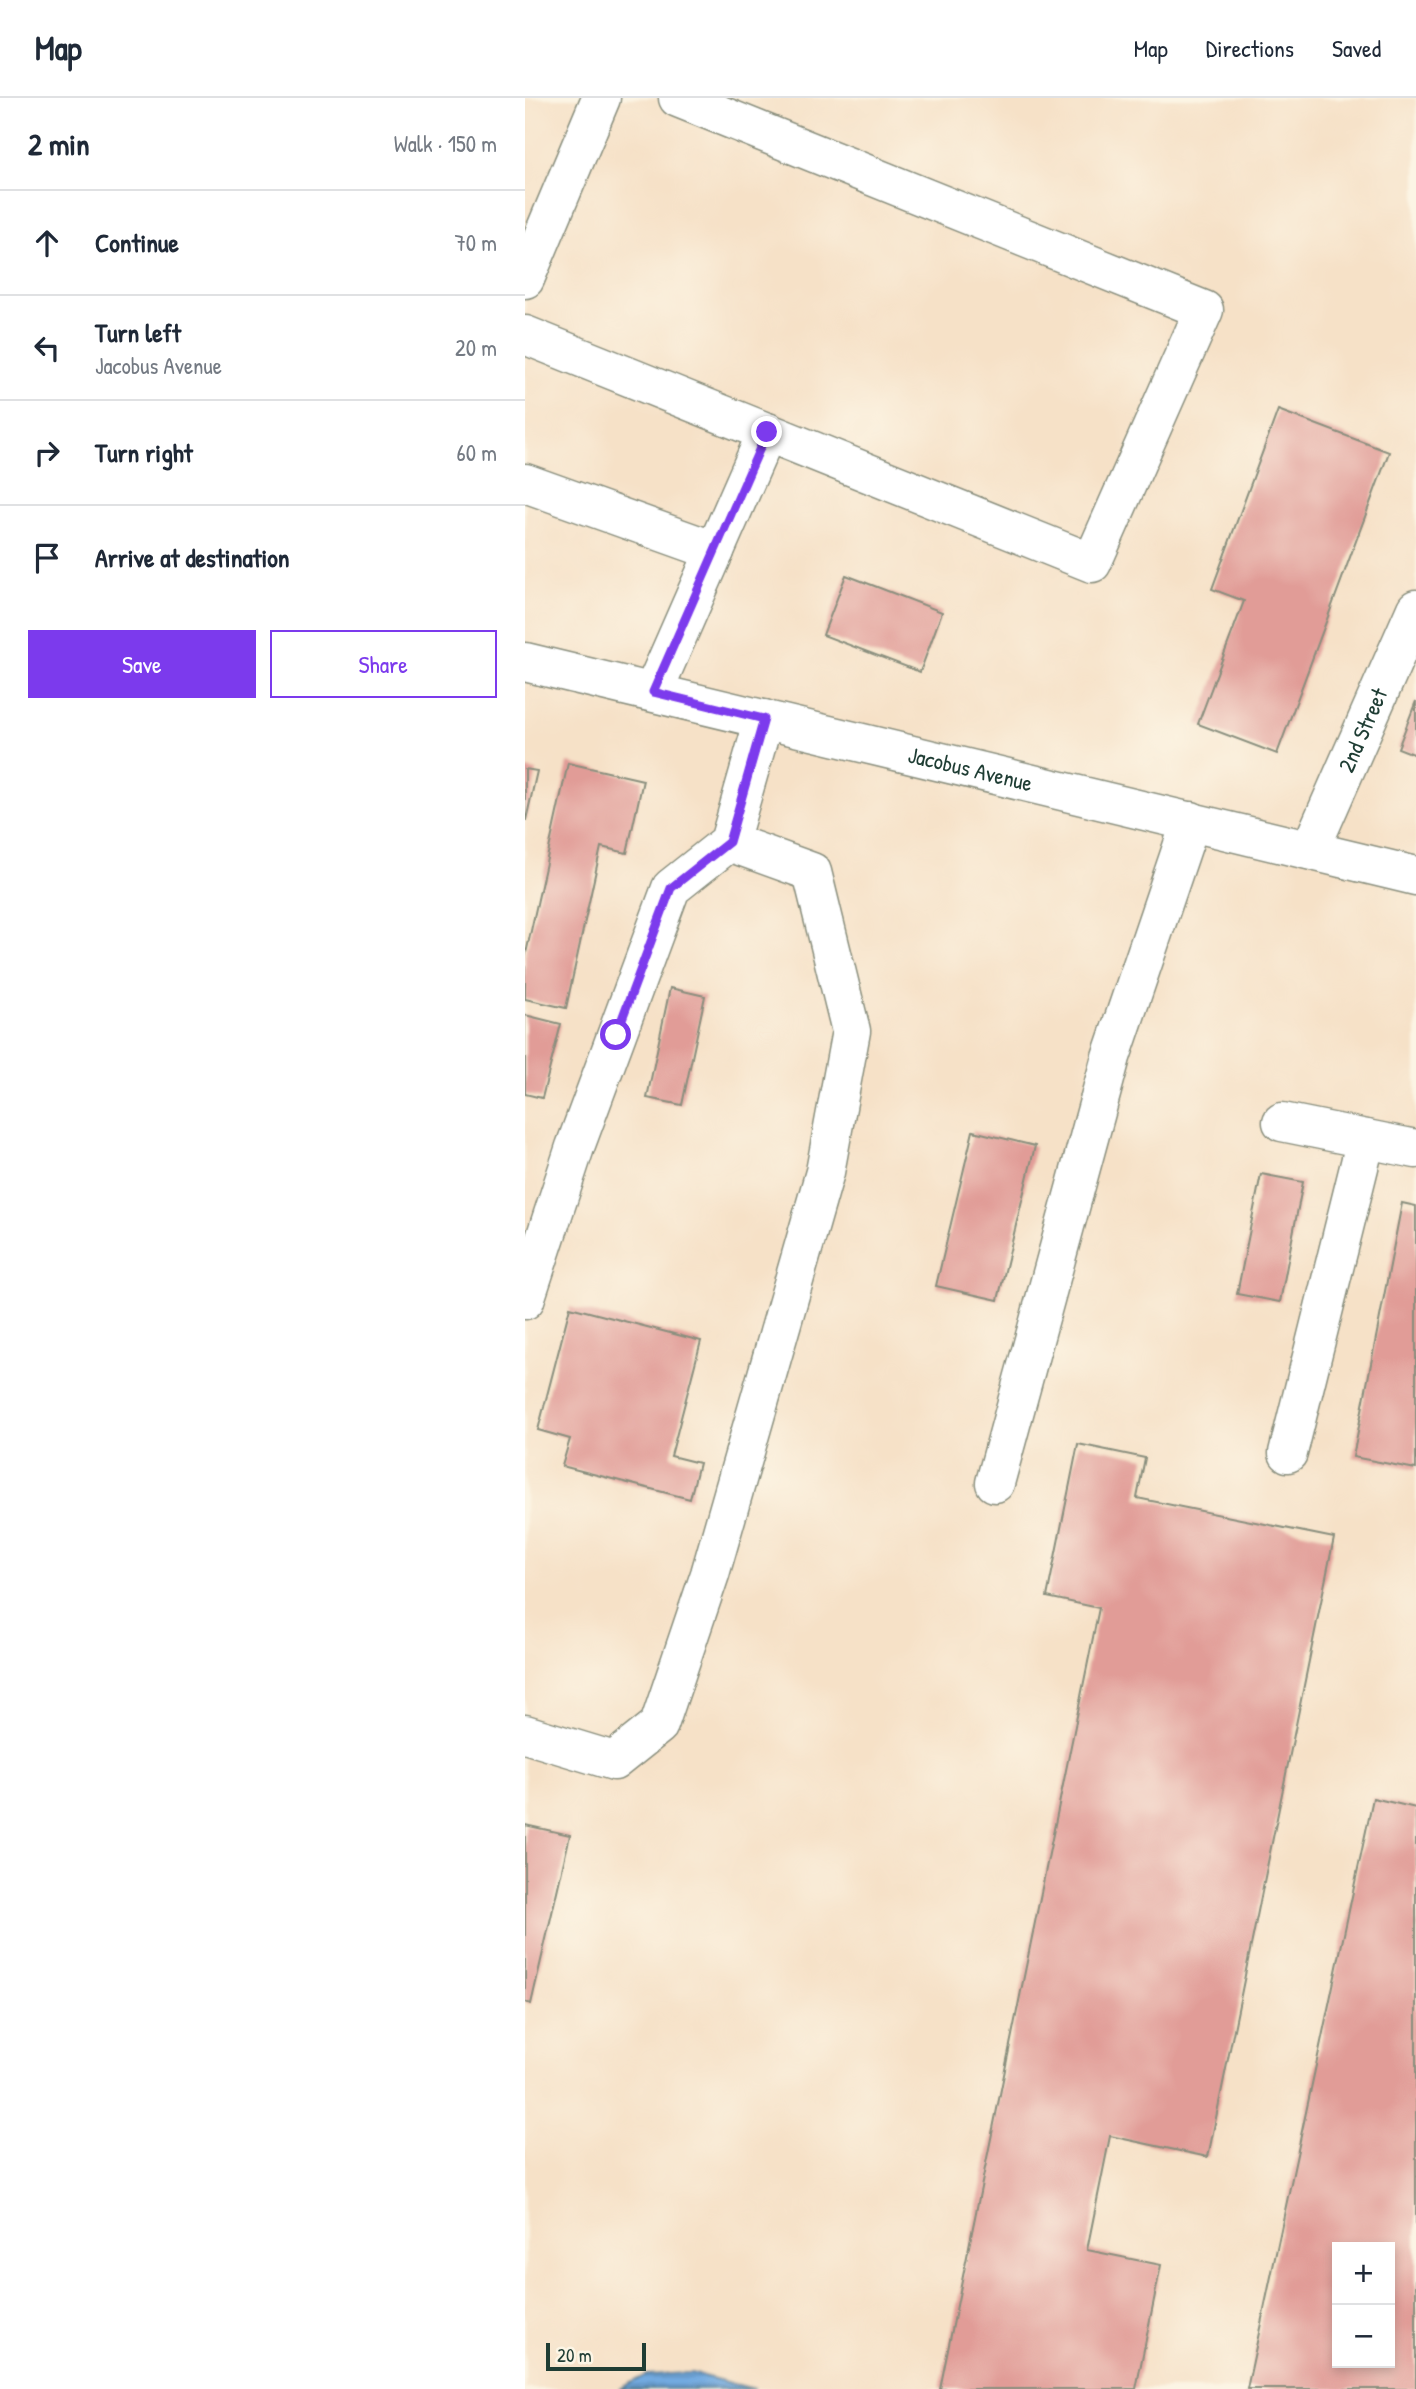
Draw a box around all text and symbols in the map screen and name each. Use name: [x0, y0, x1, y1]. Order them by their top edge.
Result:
text: Map: [35, 26, 82, 70]
text: Map: [1134, 32, 1168, 64]
text: Directions: [1206, 32, 1294, 64]
text: Saved: [1332, 32, 1381, 64]
text: 2 min: [28, 124, 90, 164]
text: Walk · 150 m: [394, 128, 497, 159]
icon: ahead: [28, 224, 66, 262]
text: Continue: [95, 225, 179, 260]
text: 70 m: [454, 227, 497, 258]
text: Turn left: [95, 315, 181, 350]
icon: left: [28, 329, 66, 367]
text: 20 m: [455, 332, 497, 363]
text: Jacobus Avenue: [95, 350, 222, 381]
route end: [751, 416, 782, 447]
icon: right: [28, 434, 66, 472]
text: Turn right: [95, 435, 193, 470]
text: 60 m: [457, 437, 497, 468]
icon: arrive: [28, 539, 66, 577]
text: Arrive at destination: [95, 540, 290, 575]
button: Save: [28, 630, 256, 698]
button: Share: [270, 630, 497, 698]
street label: 2nd Street: [1330, 682, 1395, 777]
street label: Jacobus Avenue: [905, 739, 1036, 798]
route start: [600, 1019, 631, 1050]
map controls: [1332, 2242, 1395, 2368]
button: +: [1332, 2242, 1395, 2305]
button: −: [1332, 2305, 1395, 2368]
scale bar: [546, 2340, 646, 2372]
text: 20 m: [557, 2342, 592, 2368]

